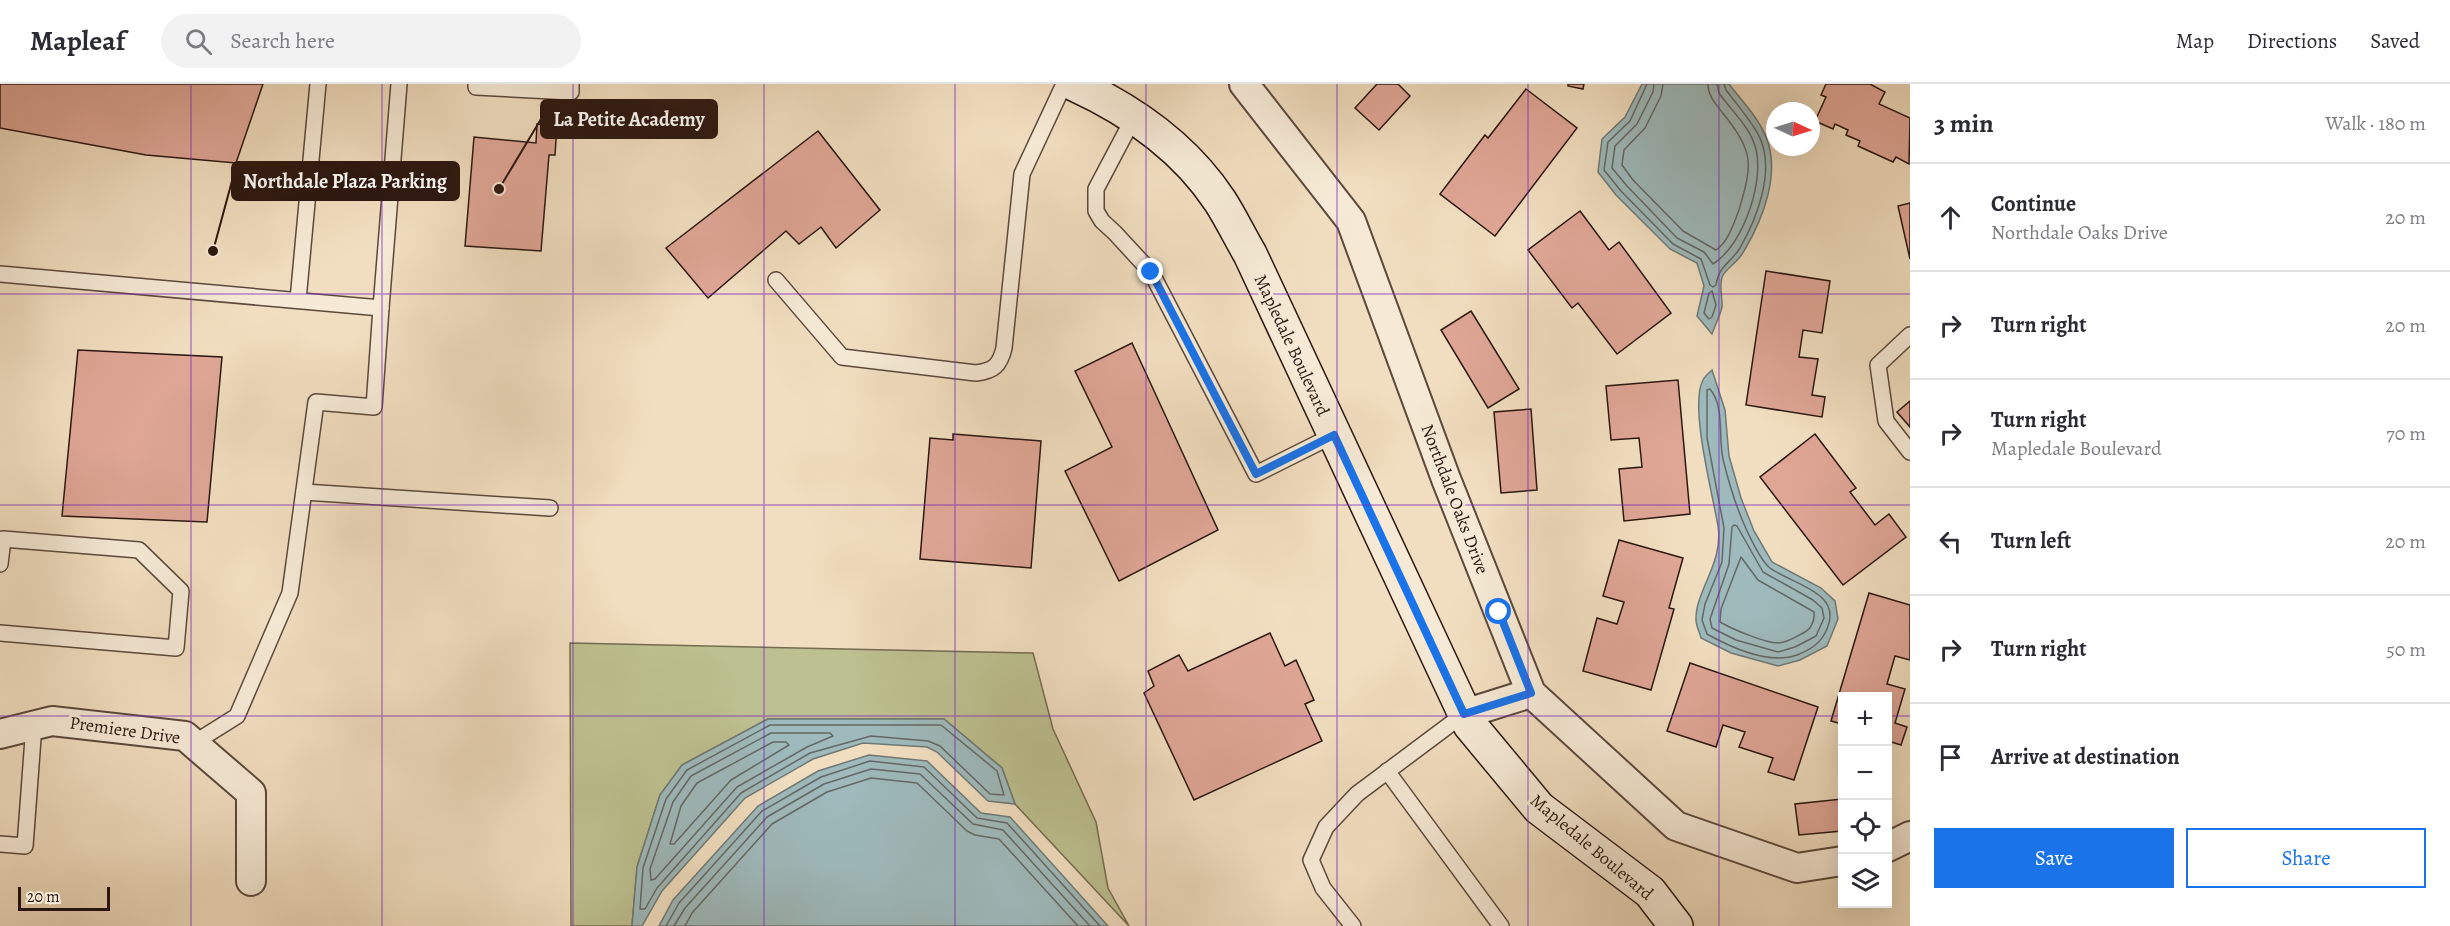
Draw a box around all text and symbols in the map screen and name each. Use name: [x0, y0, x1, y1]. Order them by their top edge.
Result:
search box: [161, 14, 581, 68]
text: Mapleaf: [30, 22, 125, 60]
icon: search: [182, 25, 215, 58]
text: Search here: [230, 26, 335, 56]
text: Map: [2176, 27, 2214, 55]
text: Directions: [2247, 27, 2337, 55]
text: Saved: [2370, 27, 2420, 55]
callout: La Petite Academy: [541, 100, 717, 138]
north arrow: [1766, 102, 1820, 156]
text: La Petite Academy: [553, 106, 706, 133]
text: 3 min: [1934, 106, 1994, 141]
text: Walk · 180 m: [2325, 110, 2426, 137]
callout: Northdale Plaza Parking: [232, 162, 459, 200]
text: Northdale Plaza Parking: [243, 168, 448, 195]
text: Continue: [1991, 189, 2076, 219]
icon: ahead: [1934, 201, 1967, 234]
text: 20 m: [2385, 204, 2426, 231]
text: Northdale Oaks Drive: [1991, 219, 2168, 246]
route end: [1137, 258, 1163, 284]
street label: Mapledale Boulevard: [1249, 270, 1335, 420]
icon: right: [1934, 309, 1967, 342]
text: Turn right: [1991, 310, 2087, 340]
text: 20 m: [2385, 312, 2426, 339]
text: Turn right: [1991, 405, 2087, 435]
icon: right: [1934, 417, 1967, 450]
street label: Northdale Oaks Drive: [1415, 420, 1495, 578]
text: 70 m: [2386, 420, 2426, 447]
text: Mapledale Boulevard: [1991, 435, 2162, 462]
icon: left: [1934, 525, 1967, 558]
text: Turn left: [1991, 526, 2071, 556]
text: 20 m: [2385, 528, 2426, 555]
route start: [1485, 598, 1511, 624]
icon: right: [1934, 633, 1967, 666]
text: Turn right: [1991, 634, 2087, 664]
text: 50 m: [2386, 636, 2426, 663]
map controls: [1838, 692, 1892, 908]
button: +: [1838, 692, 1892, 746]
street label: Premiere Drive: [68, 710, 182, 750]
icon: arrive: [1934, 741, 1967, 774]
text: Arrive at destination: [1991, 742, 2180, 772]
button: −: [1838, 746, 1892, 800]
street label: Mapledale Boulevard: [1525, 788, 1659, 906]
button: locate: [1838, 800, 1892, 854]
button: Save: [1934, 828, 2174, 888]
button: Share: [2186, 828, 2426, 888]
button: layers: [1838, 854, 1892, 908]
scale bar: [18, 884, 110, 912]
text: 20 m: [27, 886, 60, 908]

